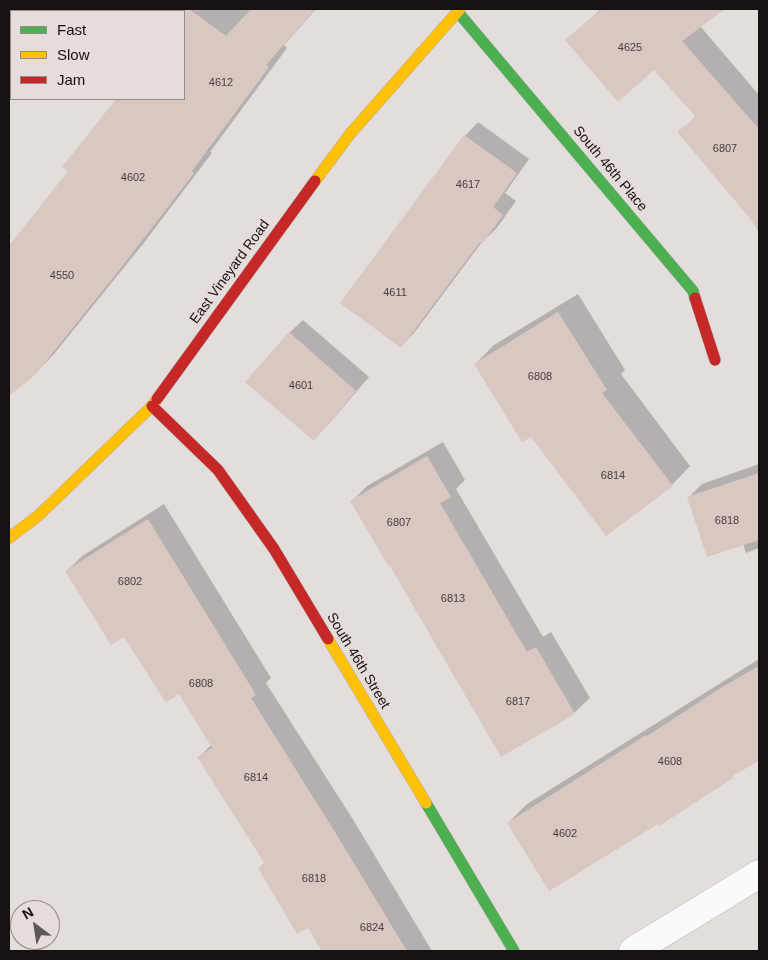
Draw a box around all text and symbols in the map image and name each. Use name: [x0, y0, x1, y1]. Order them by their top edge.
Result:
legend: [10, 10, 185, 100]
text: Fast: [57, 21, 86, 38]
house number: 4625: [618, 41, 642, 55]
text: Slow: [57, 46, 90, 63]
text: Jam: [57, 71, 85, 88]
house number: 4612: [209, 76, 233, 90]
street label: South 46th Place: [569, 123, 651, 215]
house number: 6807: [713, 142, 737, 156]
house number: 4602: [121, 171, 145, 185]
house number: 4617: [456, 178, 480, 192]
street label: East Vineyard Road: [187, 217, 273, 327]
house number: 4550: [50, 269, 74, 283]
house number: 4611: [383, 286, 407, 300]
house number: 6808: [528, 370, 552, 384]
house number: 4601: [289, 379, 313, 393]
house number: 6814: [601, 469, 625, 483]
house number: 6818: [715, 514, 739, 528]
house number: 6807: [387, 516, 411, 530]
house number: 6802: [118, 575, 142, 589]
house number: 6813: [441, 592, 465, 606]
street label: South 46th Street: [323, 610, 393, 712]
house number: 6808: [189, 677, 213, 691]
house number: 6817: [506, 695, 530, 709]
house number: 4608: [658, 755, 682, 769]
house number: 6814: [244, 771, 268, 785]
house number: 4602: [553, 827, 577, 841]
house number: 6818: [302, 872, 326, 886]
north arrow: [10, 900, 60, 950]
text: N: [19, 904, 36, 922]
house number: 6824: [360, 921, 384, 935]

